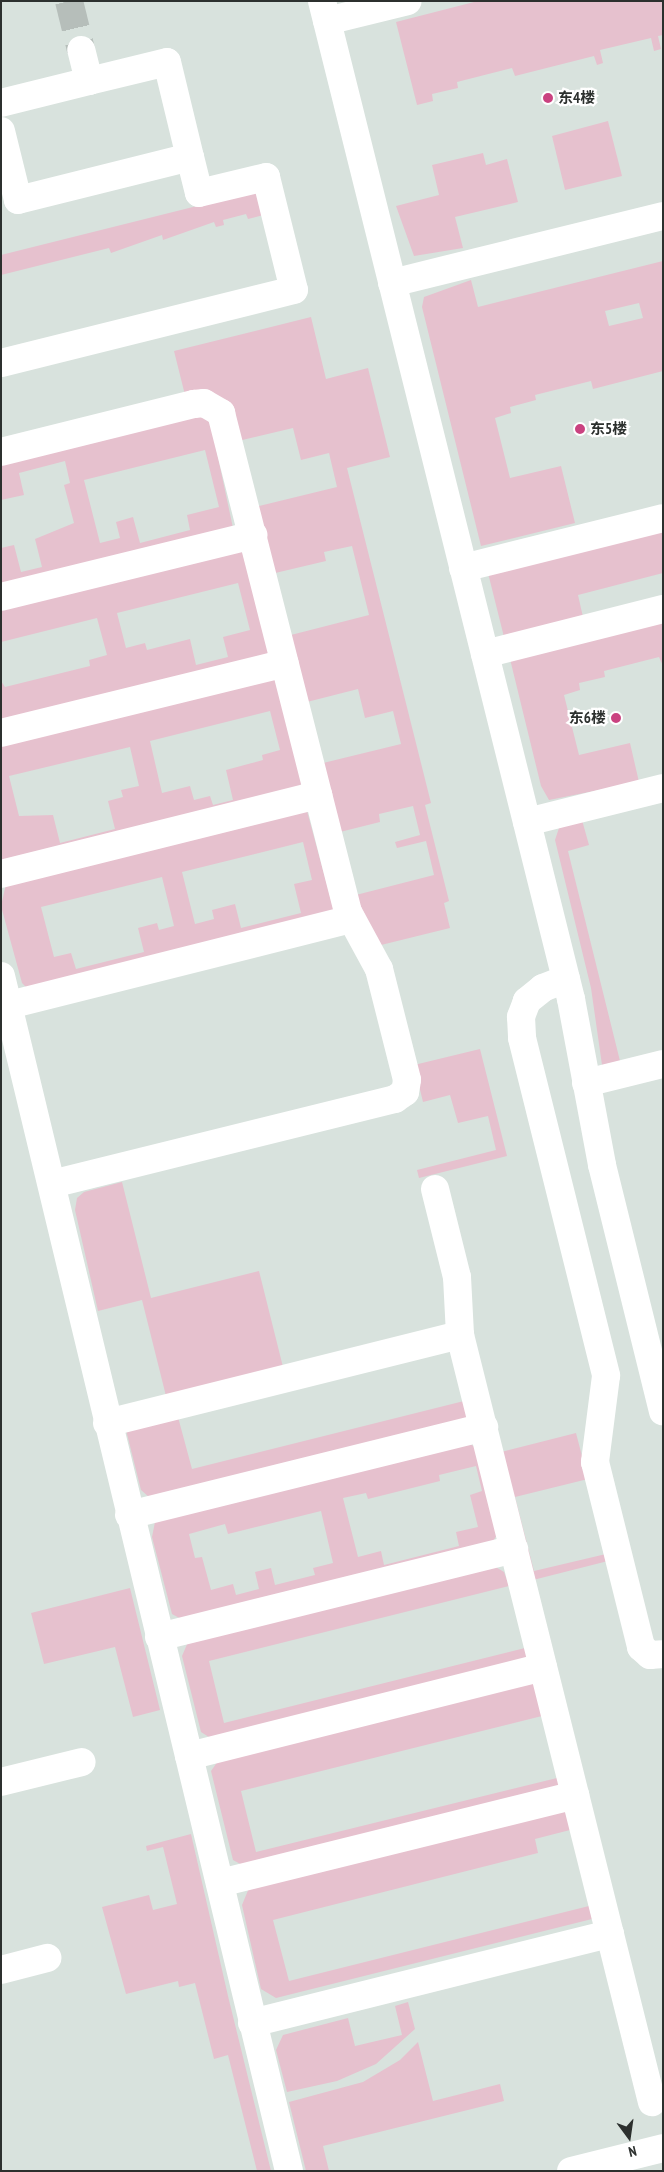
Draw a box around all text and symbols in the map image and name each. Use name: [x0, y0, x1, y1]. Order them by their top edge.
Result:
place label: 东4楼: [558, 89, 595, 107]
marker: 东4楼: [542, 92, 554, 104]
place label: 东5楼: [590, 420, 627, 438]
marker: 东5楼: [574, 423, 586, 435]
place label: 东6楼: [569, 709, 606, 727]
marker: 东6楼: [610, 712, 622, 724]
north arrow: [604, 2112, 654, 2162]
text: N: [627, 2142, 638, 2161]

